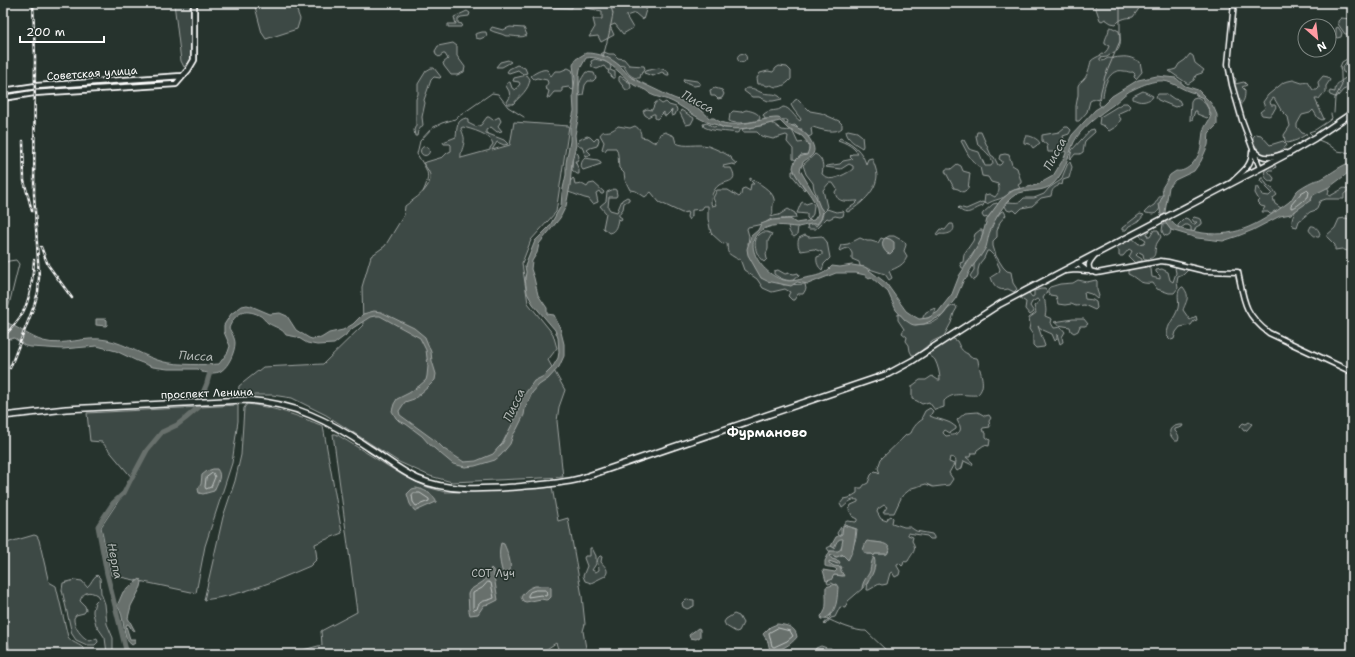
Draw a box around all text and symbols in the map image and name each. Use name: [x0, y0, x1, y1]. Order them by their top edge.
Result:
scale bar: [20, 18, 104, 44]
north arrow: [1297, 18, 1337, 58]
text: 200 m: [26, 24, 65, 40]
text: N: [1314, 38, 1329, 55]
street label: Советская улица: [46, 63, 138, 84]
water label: Писса: [679, 87, 717, 117]
water label: Писса: [1040, 135, 1070, 173]
water label: Писса: [178, 347, 214, 365]
street label: проспект Ленина: [161, 384, 254, 403]
water label: Писса: [499, 386, 529, 424]
district label: Фурманово: [727, 424, 807, 441]
water label: Нерпа: [104, 542, 126, 580]
park label: СОТ Луч: [471, 566, 515, 581]

